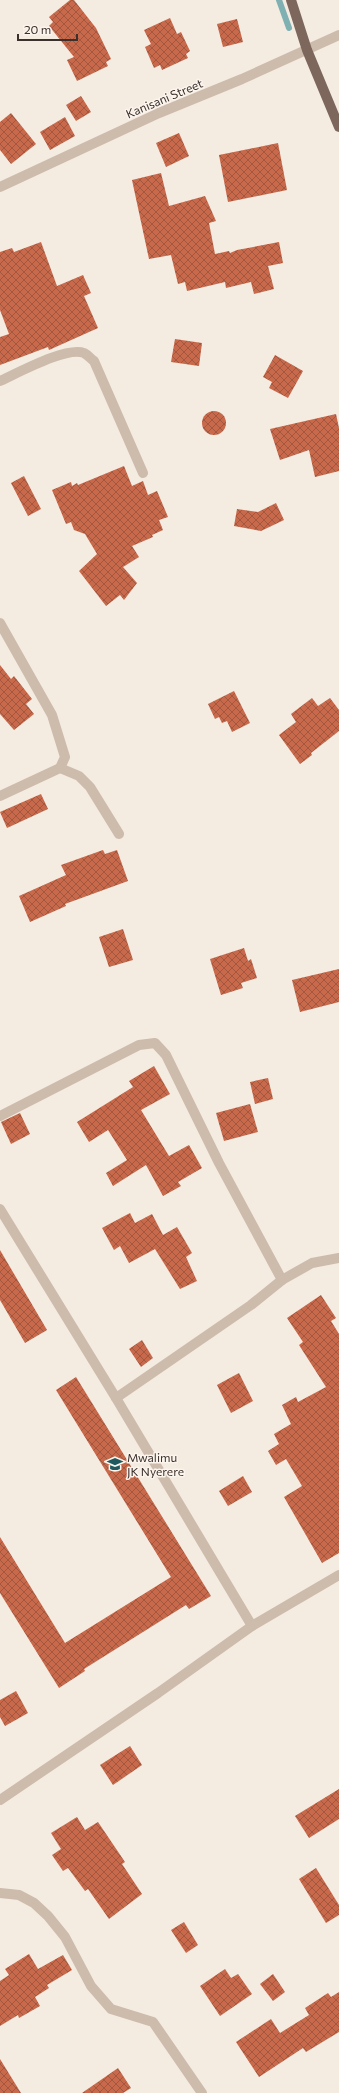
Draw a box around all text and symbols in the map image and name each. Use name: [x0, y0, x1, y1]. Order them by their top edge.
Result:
scale bar: [18, 16, 77, 42]
text: 20 m: [24, 22, 51, 36]
street label: Kanisani Street: [123, 75, 205, 121]
place label: Mwalimu JK Nyerere: [127, 1450, 184, 1479]
school or university icon: Mwalimu JK Nyerere: [106, 1455, 124, 1473]

